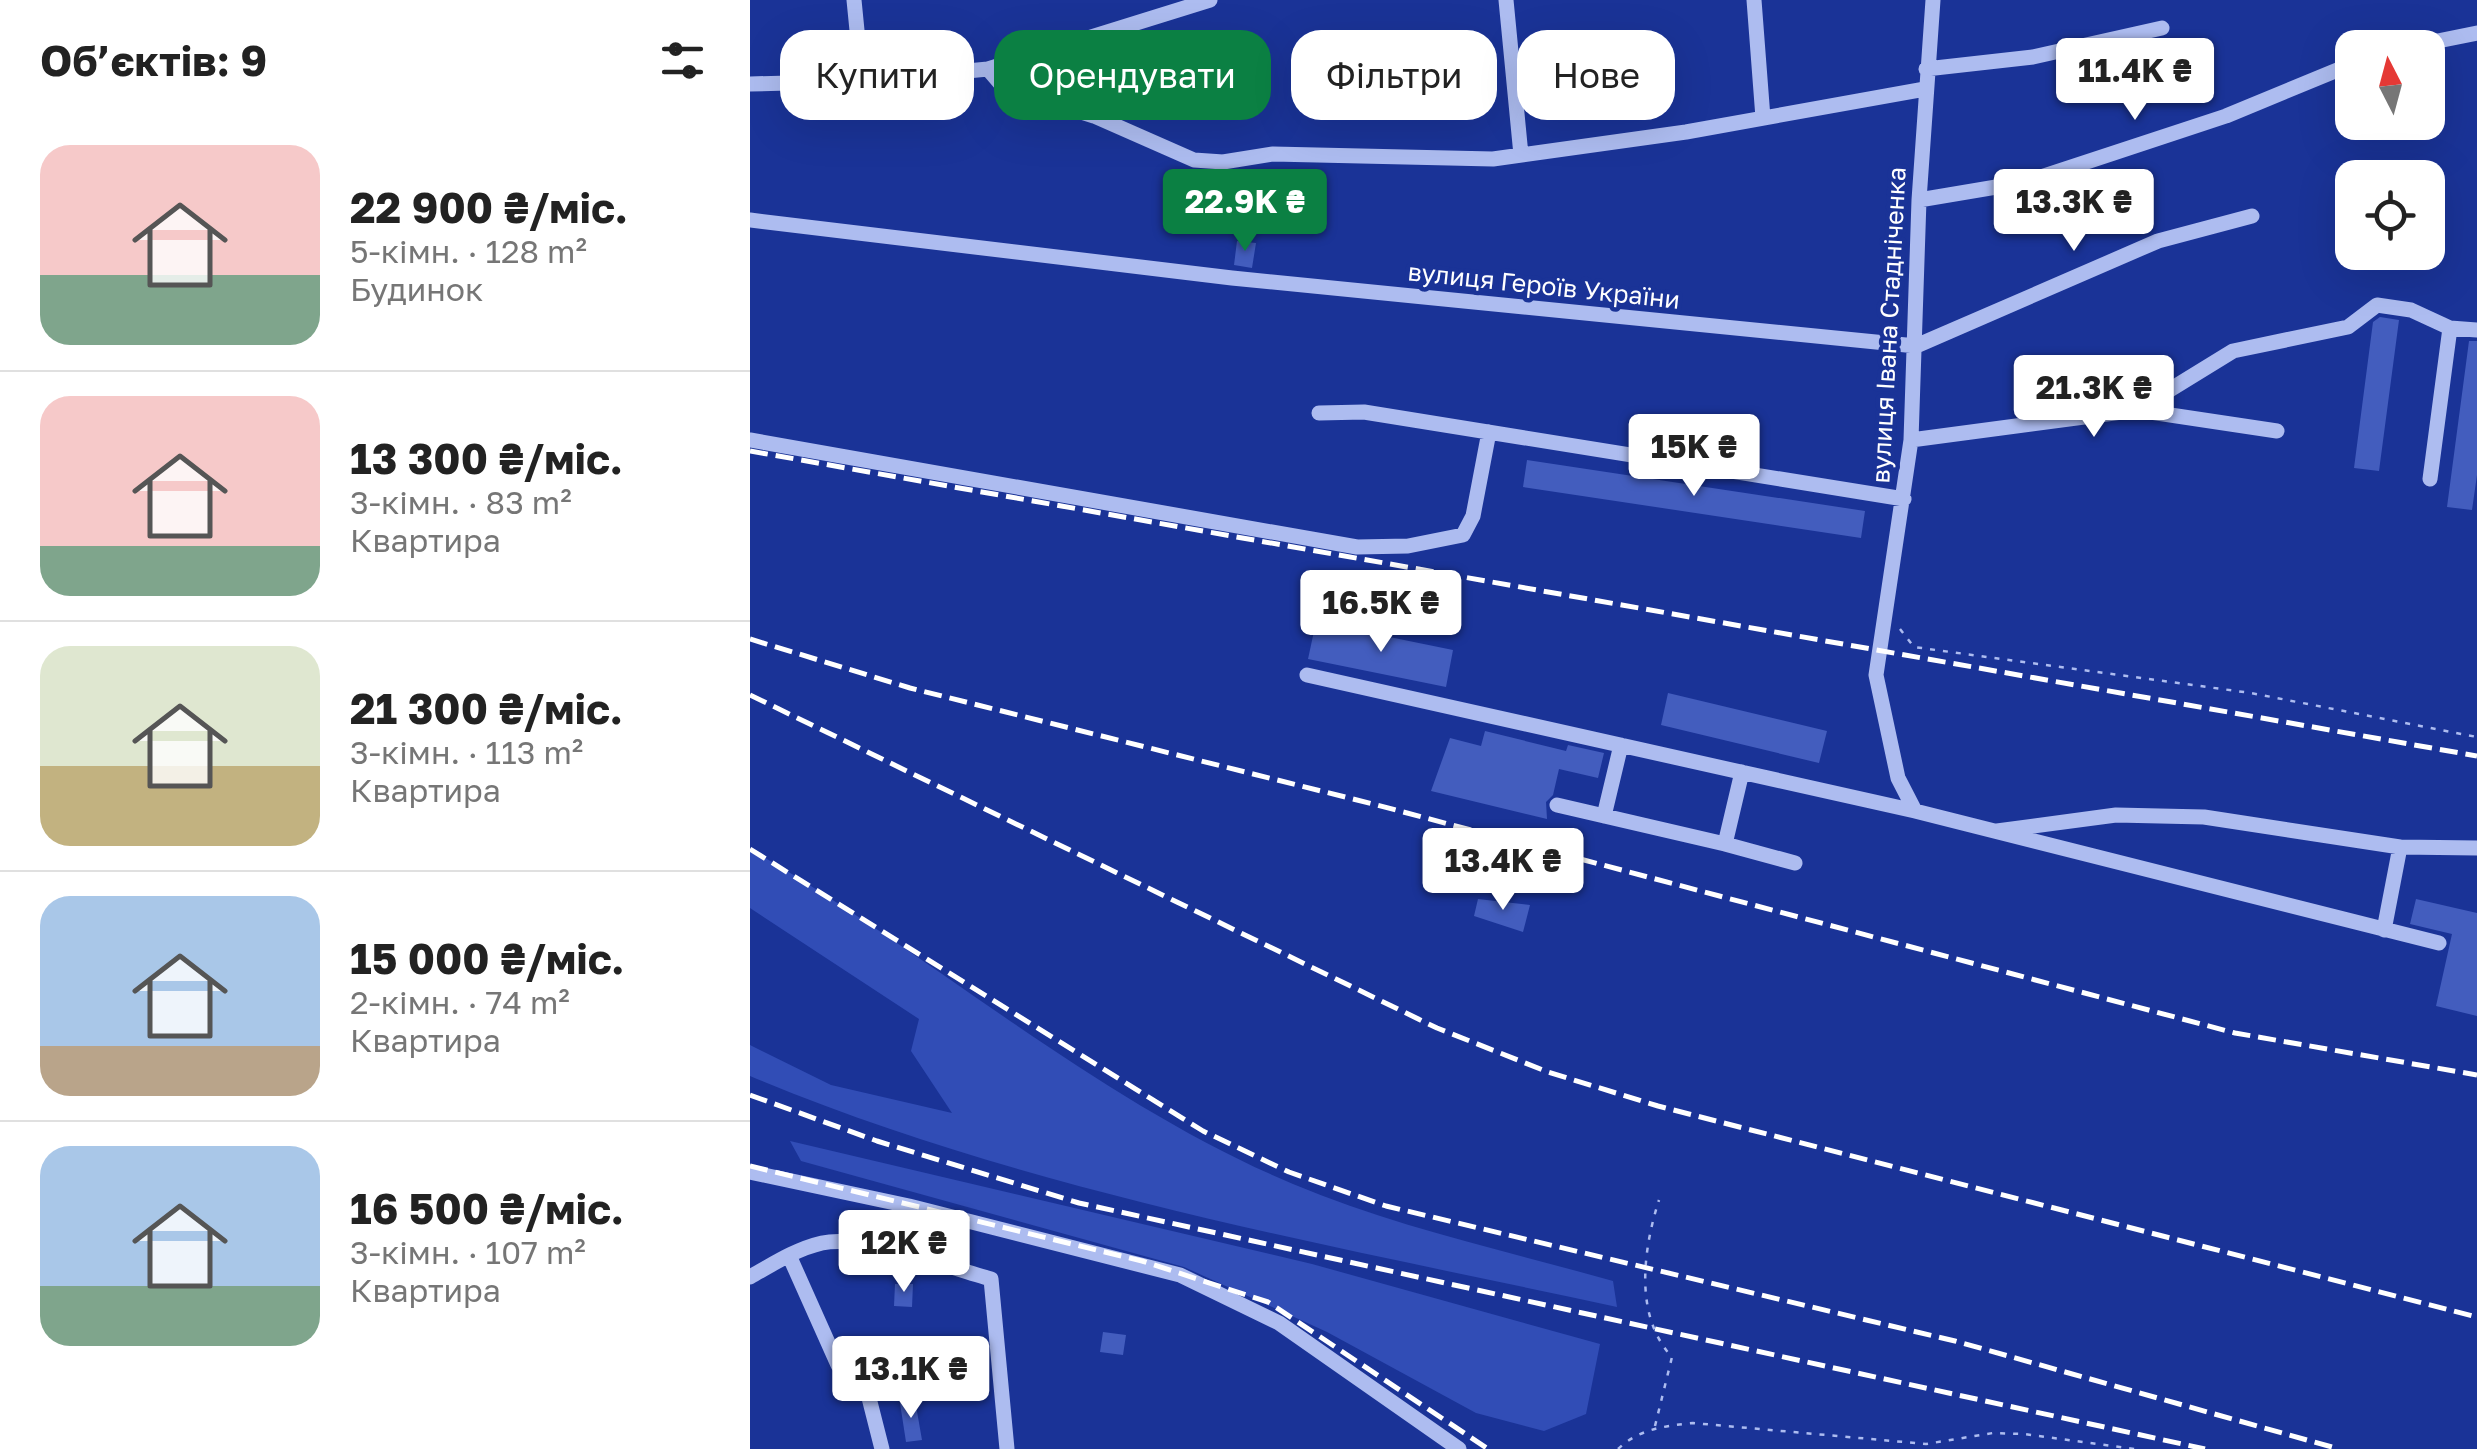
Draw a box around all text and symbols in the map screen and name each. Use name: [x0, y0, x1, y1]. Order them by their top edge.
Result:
chip: Купити: [780, 30, 974, 120]
chip: Орендувати: [994, 30, 1271, 120]
chip: Фільтри: [1291, 30, 1497, 120]
chip: Нове: [1517, 30, 1675, 120]
north arrow: [2335, 30, 2445, 140]
map controls: [2335, 30, 2445, 270]
icon: filters: [655, 33, 710, 88]
text: Об’єктів: 9: [40, 35, 267, 85]
pin: 11.4K ₴: [2043, 38, 2227, 123]
text: 11.4K ₴: [2078, 51, 2192, 89]
button: locate: [2335, 160, 2445, 270]
street label: вулиця Івана Стадніченка: [1864, 166, 1912, 484]
pin: 22.9K ₴: [1153, 169, 1337, 254]
pin: 13.3K ₴: [1982, 169, 2166, 254]
text: 22 900 ₴/міс.: [350, 182, 628, 232]
text: 22.9K ₴: [1185, 182, 1305, 220]
text: 13.3K ₴: [2016, 182, 2132, 220]
icon: home: [120, 185, 240, 305]
text: 5-кімн. · 128 m²: [350, 232, 587, 270]
street label: вулиця Героїв України: [1406, 255, 1682, 315]
text: Будинок: [350, 270, 483, 308]
pin: 21.3K ₴: [2002, 355, 2186, 440]
text: 21.3K ₴: [2036, 368, 2152, 406]
pin: 15K ₴: [1624, 414, 1764, 499]
text: 15K ₴: [1651, 427, 1737, 465]
text: 13 300 ₴/міс.: [350, 433, 623, 483]
icon: home: [120, 436, 240, 556]
text: 3-кімн. · 83 m²: [350, 483, 572, 521]
text: Квартира: [350, 521, 501, 559]
pin: 16.5K ₴: [1289, 570, 1473, 655]
text: 16.5K ₴: [1322, 583, 1440, 621]
text: 21 300 ₴/міс.: [350, 683, 623, 733]
icon: home: [120, 686, 240, 806]
text: 3-кімн. · 113 m²: [350, 733, 583, 771]
text: Квартира: [350, 771, 501, 809]
pin: 13.4K ₴: [1411, 828, 1595, 913]
text: 13.4K ₴: [1445, 841, 1561, 879]
text: 15 000 ₴/міс.: [350, 933, 625, 983]
icon: home: [120, 936, 240, 1056]
text: 2-кімн. · 74 m²: [350, 983, 570, 1021]
text: Квартира: [350, 1021, 501, 1059]
text: 16 500 ₴/міс.: [350, 1183, 624, 1233]
icon: home: [120, 1186, 240, 1306]
pin: 12K ₴: [834, 1210, 974, 1295]
text: 12K ₴: [861, 1223, 947, 1261]
text: 3-кімн. · 107 m²: [350, 1233, 586, 1271]
text: Квартира: [350, 1271, 501, 1309]
pin: 13.1K ₴: [819, 1336, 1003, 1421]
text: 13.1K ₴: [854, 1349, 968, 1387]

